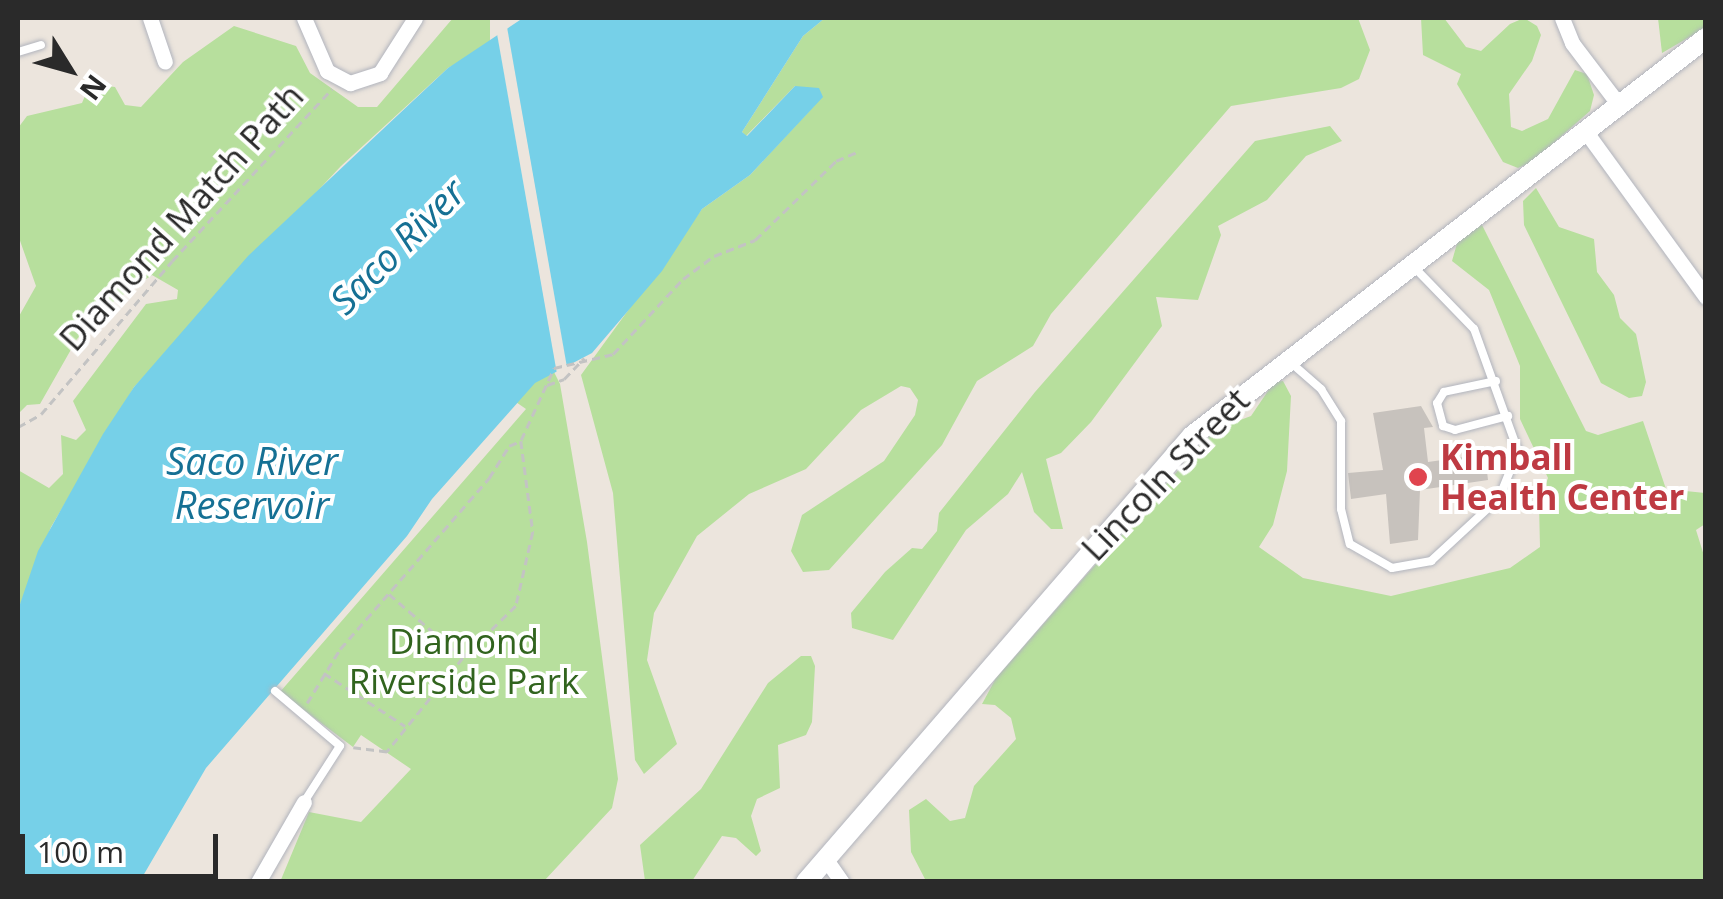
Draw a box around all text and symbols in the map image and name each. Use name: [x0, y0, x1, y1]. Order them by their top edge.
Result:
north arrow: [20, 20, 120, 120]
text: N: [72, 68, 116, 109]
street label: Diamond Match Path: [50, 75, 312, 359]
water label: Saco River: [320, 169, 474, 323]
street label: Lincoln Street: [1072, 379, 1258, 569]
place label: Kimball Health Center: [1440, 436, 1684, 518]
water label: Saco River Reservoir: [166, 438, 338, 528]
marker: Kimball Health Center: [1405, 464, 1431, 490]
park label: Diamond Riverside Park: [349, 620, 579, 702]
scale bar: [25, 814, 222, 876]
text: 100 m: [37, 831, 124, 872]

